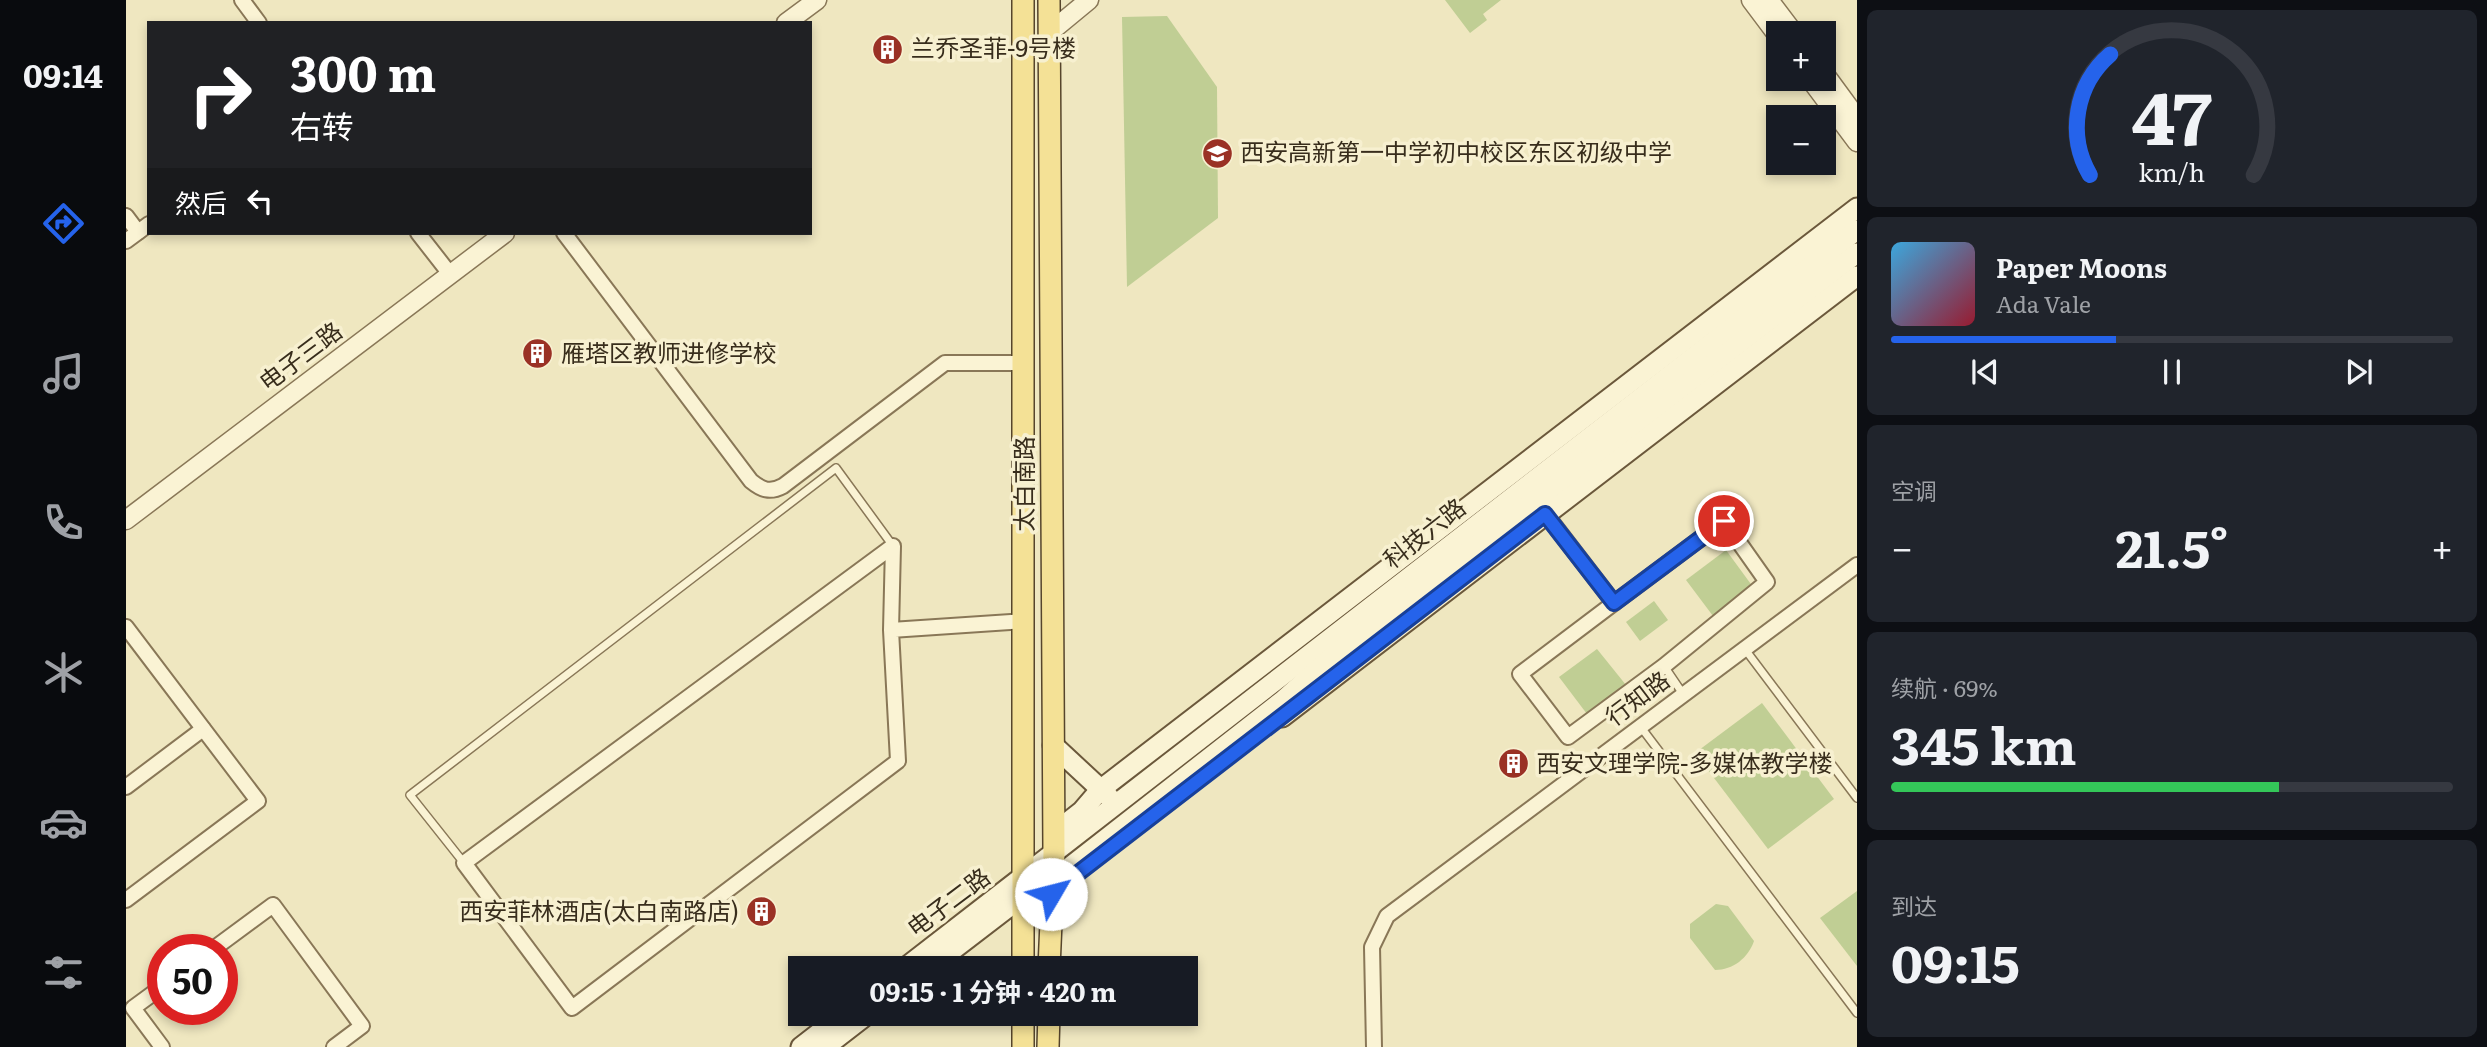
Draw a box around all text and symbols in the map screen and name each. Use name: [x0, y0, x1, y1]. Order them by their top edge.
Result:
map controls: [1766, 21, 1836, 175]
button: +: [1766, 21, 1836, 91]
place label: 兰乔圣菲-9号楼: [911, 29, 1076, 64]
building icon: 兰乔圣菲-9号楼: [871, 32, 905, 66]
text: 300 m: [290, 34, 436, 107]
icon: right: [175, 49, 266, 140]
text: 09:14: [23, 50, 103, 98]
text: 47: [2132, 59, 2213, 167]
text: 右转: [290, 101, 354, 149]
button: −: [1766, 105, 1836, 175]
place label: 西安高新第一中学初中校区东区初级中学: [1240, 133, 1672, 168]
school or university icon: 西安高新第一中学初中校区东区初级中学: [1200, 136, 1234, 170]
text: km/h: [2139, 153, 2205, 190]
text: 然后: [175, 182, 227, 221]
icon: left: [241, 182, 279, 220]
icon: directions: [39, 199, 88, 248]
text: Paper Moons: [1996, 247, 2167, 286]
text: Ada Vale: [1996, 286, 2091, 320]
street label: 电子三路: [251, 312, 348, 398]
place label: 雁塔区教师进修学校: [561, 334, 777, 369]
building icon: 雁塔区教师进修学校: [521, 337, 555, 371]
icon: music: [39, 349, 88, 398]
icon: previous: [1966, 353, 2004, 391]
icon: pause: [2153, 353, 2191, 391]
icon: next: [2340, 353, 2378, 391]
street label: 太白南路: [1005, 436, 1040, 532]
text: 空调: [1891, 473, 1937, 507]
street label: 科技六路: [1375, 489, 1472, 575]
pin: [1694, 491, 1754, 551]
icon: phone: [39, 498, 88, 547]
icon: arrive: [1705, 502, 1743, 540]
text: 21.5°: [2115, 507, 2229, 584]
text: −: [1891, 517, 1913, 574]
text: +: [2431, 517, 2453, 574]
icon: climate: [39, 648, 88, 697]
street label: 行知路: [1597, 661, 1676, 733]
text: 续航 · 69%: [1891, 670, 1998, 704]
text: 345 km: [1891, 704, 2077, 781]
place label: 西安文理学院-多媒体教学楼: [1536, 744, 1833, 779]
building icon: 西安文理学院-多媒体教学楼: [1496, 747, 1530, 781]
icon: car: [39, 798, 88, 847]
position arrow: [1014, 857, 1088, 931]
street label: 电子二路: [899, 858, 996, 944]
text: 到达: [1891, 888, 1937, 922]
place label: 西安菲林酒店(太白南路店): [459, 892, 739, 927]
building icon: 西安菲林酒店(太白南路店): [745, 895, 779, 929]
text: 09:15: [1891, 922, 2020, 999]
speed limit sign: 50: [147, 934, 238, 1025]
icon: filters: [39, 948, 88, 997]
text: 09:15 · 1 分钟 · 420 m: [869, 971, 1117, 1010]

